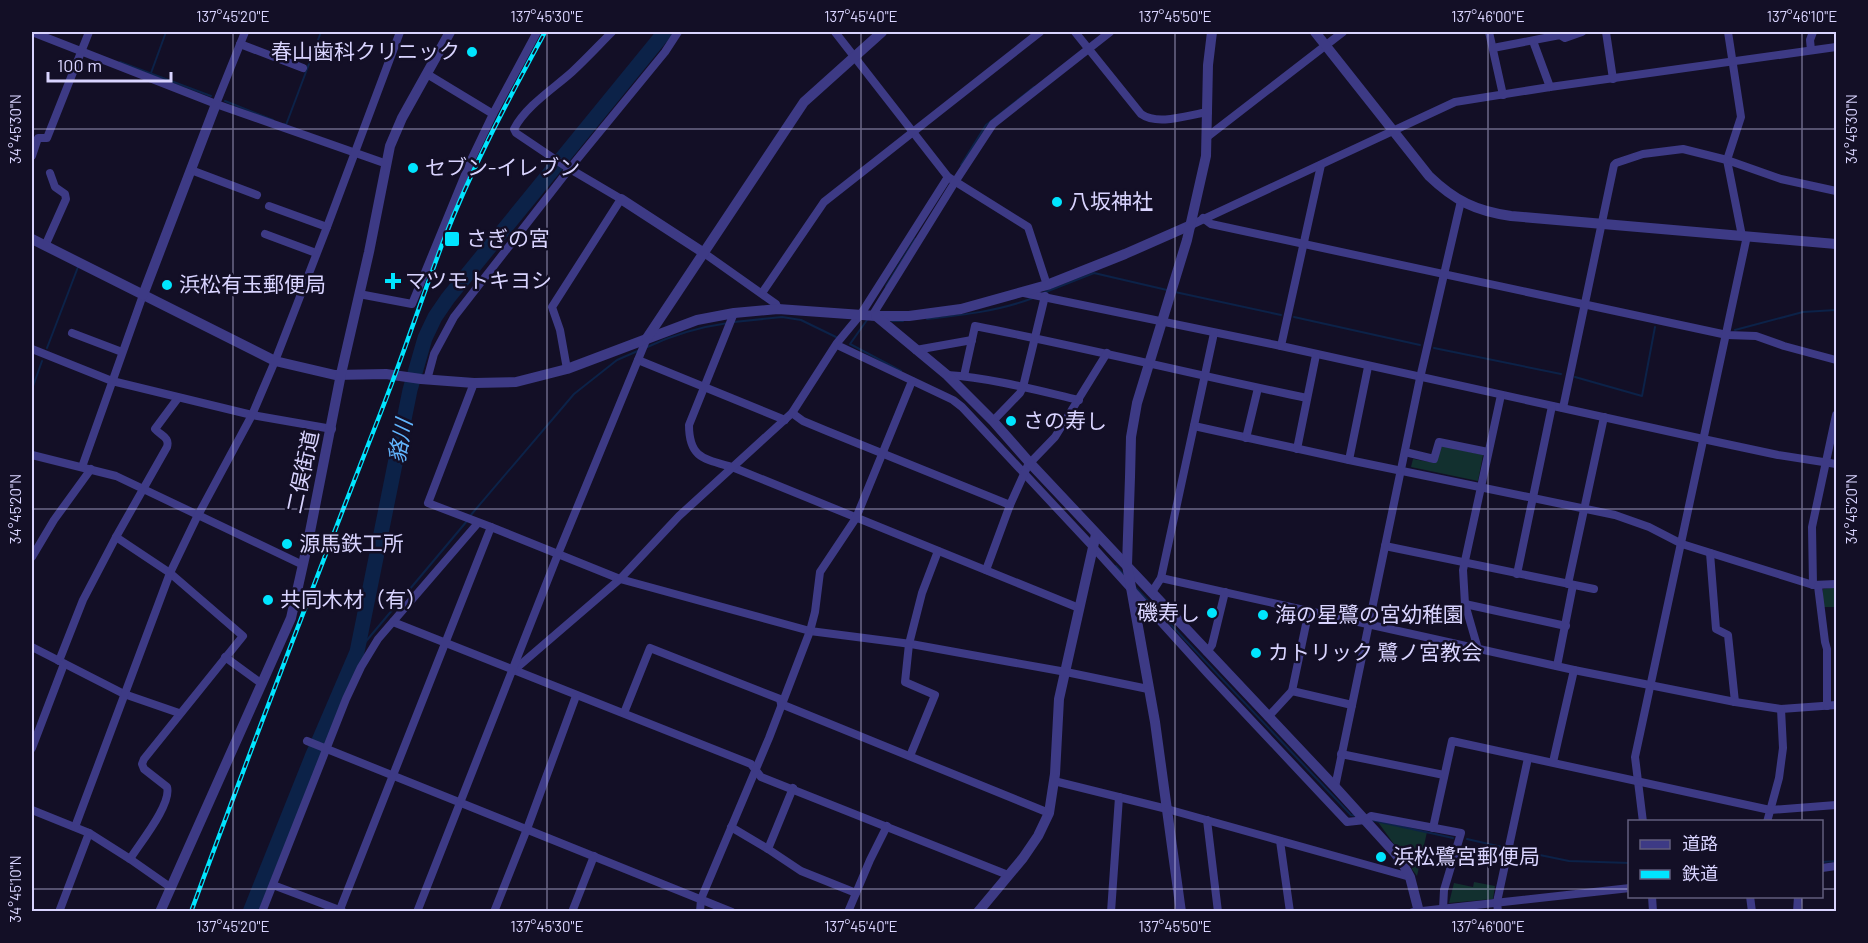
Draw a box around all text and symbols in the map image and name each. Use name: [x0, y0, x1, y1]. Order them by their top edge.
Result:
text: 137°45'20"E: [196, 7, 270, 25]
text: 137°45'30"E: [511, 7, 583, 25]
text: 137°45'40"E: [824, 7, 898, 25]
text: 137°45'50"E: [1139, 7, 1211, 25]
text: 137°46'00"E: [1451, 7, 1525, 25]
text: 137°46'10"E: [1767, 7, 1837, 25]
place label: 春山歯科クリニック: [271, 38, 460, 63]
scale bar: [48, 45, 171, 83]
marker: 春山歯科クリニック: [465, 45, 479, 59]
text: 100 m: [57, 54, 102, 76]
text: 34°45'30"N: [6, 94, 24, 164]
text: 34°45'30"N: [1842, 94, 1860, 164]
place label: セブン-イレブン: [425, 154, 580, 179]
marker: セブン-イレブン: [406, 161, 420, 175]
place label: 八坂神社: [1069, 188, 1153, 213]
marker: 八坂神社: [1050, 195, 1064, 209]
place label: さぎの宮: [466, 225, 550, 250]
marker: さぎの宮: [443, 230, 461, 248]
place label: マツモトキヨシ: [405, 267, 552, 292]
place label: 浜松有玉郵便局: [179, 271, 326, 296]
marker: マツモトキヨシ: [386, 274, 400, 288]
marker: 浜松有玉郵便局: [160, 278, 174, 292]
place label: さの寿し: [1023, 407, 1107, 432]
marker: さの寿し: [1004, 414, 1018, 428]
water label: 貉川: [382, 415, 416, 465]
street label: 二俣街道: [281, 428, 322, 515]
text: 34°45'20"N: [6, 474, 24, 544]
text: 34°45'20"N: [1842, 474, 1860, 544]
place label: 源馬鉄工所: [299, 530, 404, 555]
marker: 源馬鉄工所: [280, 537, 294, 551]
place label: 共同木材（有）: [280, 586, 427, 611]
marker: 共同木材（有）: [261, 593, 275, 607]
place label: 磯寿し: [1137, 599, 1200, 624]
place label: 海の星鷺の宮幼稚園: [1275, 601, 1464, 626]
marker: 磯寿し: [1205, 606, 1219, 620]
marker: 海の星鷺の宮幼稚園: [1256, 608, 1270, 622]
place label: カトリック 鷺ノ宮教会: [1268, 639, 1482, 664]
marker: カトリック 鷺ノ宮教会: [1249, 646, 1263, 660]
legend: [1628, 820, 1823, 898]
text: 道路: [1682, 832, 1718, 854]
place label: 浜松鷺宮郵便局: [1393, 843, 1540, 868]
marker: 浜松鷺宮郵便局: [1374, 850, 1388, 864]
text: 34°45'10"N: [6, 855, 24, 923]
text: 鉄道: [1682, 862, 1718, 884]
text: 137°45'20"E: [196, 917, 270, 935]
text: 137°45'30"E: [511, 917, 583, 935]
text: 137°45'40"E: [824, 917, 898, 935]
text: 137°45'50"E: [1139, 917, 1211, 935]
text: 137°46'00"E: [1451, 917, 1525, 935]

